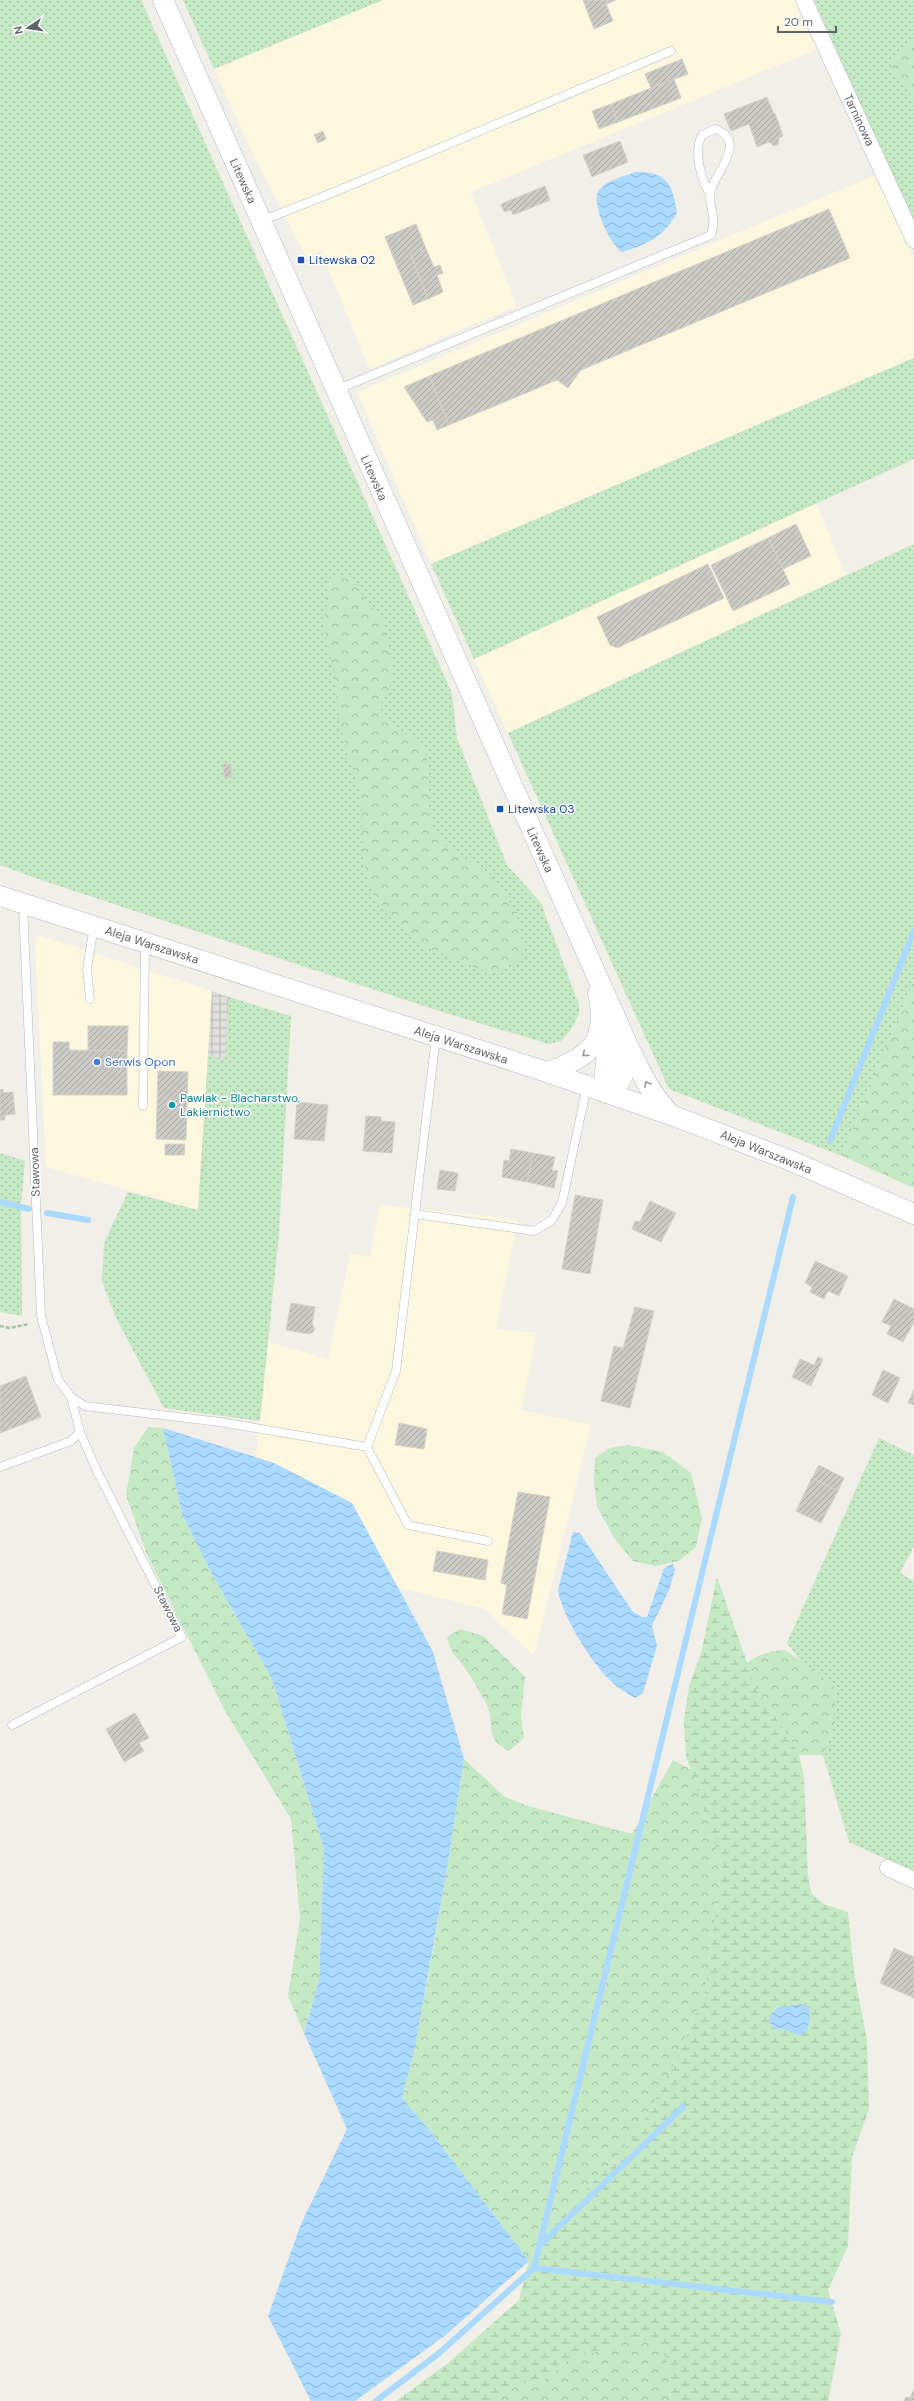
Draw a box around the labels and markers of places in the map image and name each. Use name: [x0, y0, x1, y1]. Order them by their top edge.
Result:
place label: Litewska 02: [309, 252, 375, 268]
marker: Litewska 02: [296, 255, 306, 265]
place label: Litewska 03: [508, 801, 575, 817]
marker: Litewska 03: [495, 804, 505, 814]
place label: Serwis Opon: [105, 1054, 175, 1070]
marker: Serwis Opon: [92, 1057, 102, 1067]
place label: Pawlak - Blacharstwo, Lakiernictwo: [180, 1090, 300, 1120]
marker: Pawlak - Blacharstwo, Lakiernictwo: [167, 1100, 177, 1110]

